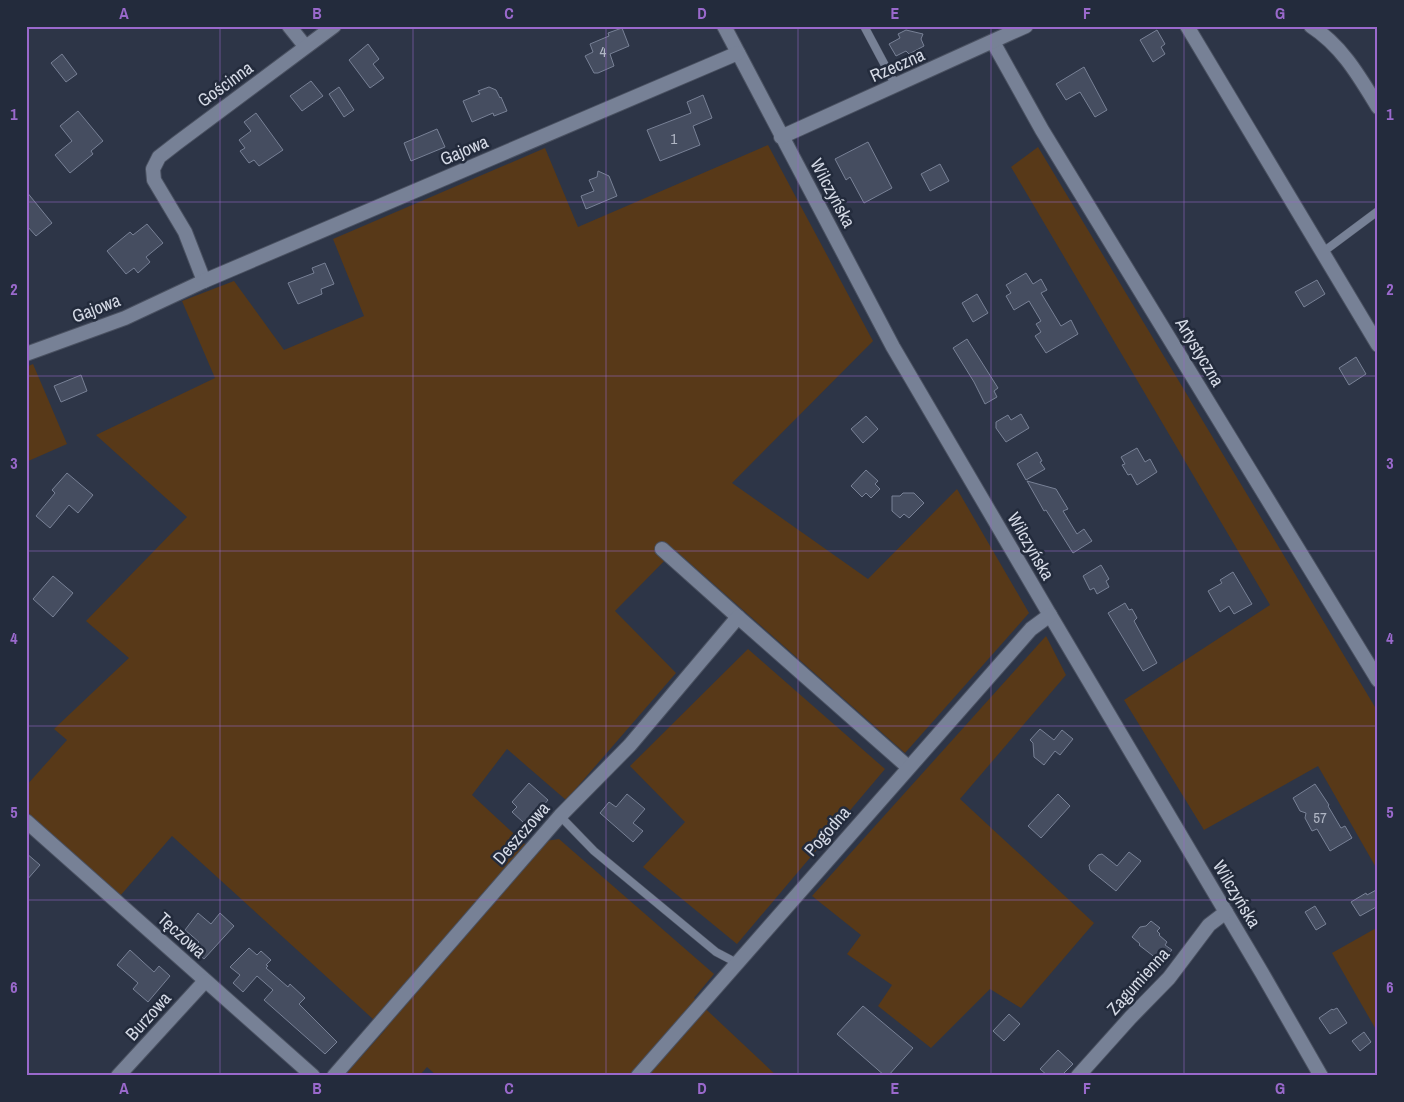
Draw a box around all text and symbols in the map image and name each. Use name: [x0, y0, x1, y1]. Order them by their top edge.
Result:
text: A: [119, 2, 129, 24]
text: B: [312, 2, 322, 24]
text: C: [504, 2, 514, 24]
text: D: [697, 2, 707, 24]
text: E: [891, 2, 900, 24]
text: F: [1083, 2, 1091, 24]
text: G: [1275, 2, 1285, 24]
house number: 4: [600, 41, 607, 62]
street label: Rzeczna: [866, 42, 928, 88]
street label: Gościnna: [192, 55, 258, 113]
text: 1: [10, 103, 18, 125]
text: 1: [1386, 103, 1394, 125]
house number: 1: [671, 128, 678, 149]
street label: Gajowa: [436, 129, 492, 171]
street label: Wilczyńska: [804, 154, 862, 232]
text: 2: [10, 278, 18, 300]
text: 2: [1386, 278, 1394, 300]
street label: Gajowa: [68, 287, 124, 329]
street label: Artystyczna: [1169, 312, 1230, 391]
text: 3: [10, 452, 18, 474]
text: 3: [1386, 452, 1394, 474]
street label: Wilczyńska: [1002, 507, 1060, 585]
text: 4: [10, 627, 18, 649]
text: 4: [1386, 627, 1394, 649]
street label: Deszczowa: [487, 796, 555, 870]
street label: Pogodna: [798, 800, 856, 862]
text: 5: [10, 801, 18, 823]
text: 5: [1386, 801, 1394, 823]
house number: 57: [1313, 807, 1327, 828]
street label: Wilczyńska: [1207, 856, 1267, 932]
street label: Tęczowa: [152, 906, 212, 964]
street label: Zagumienna: [1101, 942, 1175, 1020]
text: 6: [10, 976, 18, 998]
text: 6: [1386, 976, 1394, 998]
street label: Burzowa: [119, 986, 177, 1046]
text: A: [119, 1077, 129, 1099]
text: B: [312, 1077, 322, 1099]
text: C: [504, 1077, 514, 1099]
text: D: [697, 1077, 707, 1099]
text: E: [891, 1077, 900, 1099]
text: F: [1083, 1077, 1091, 1099]
text: G: [1275, 1077, 1285, 1099]

